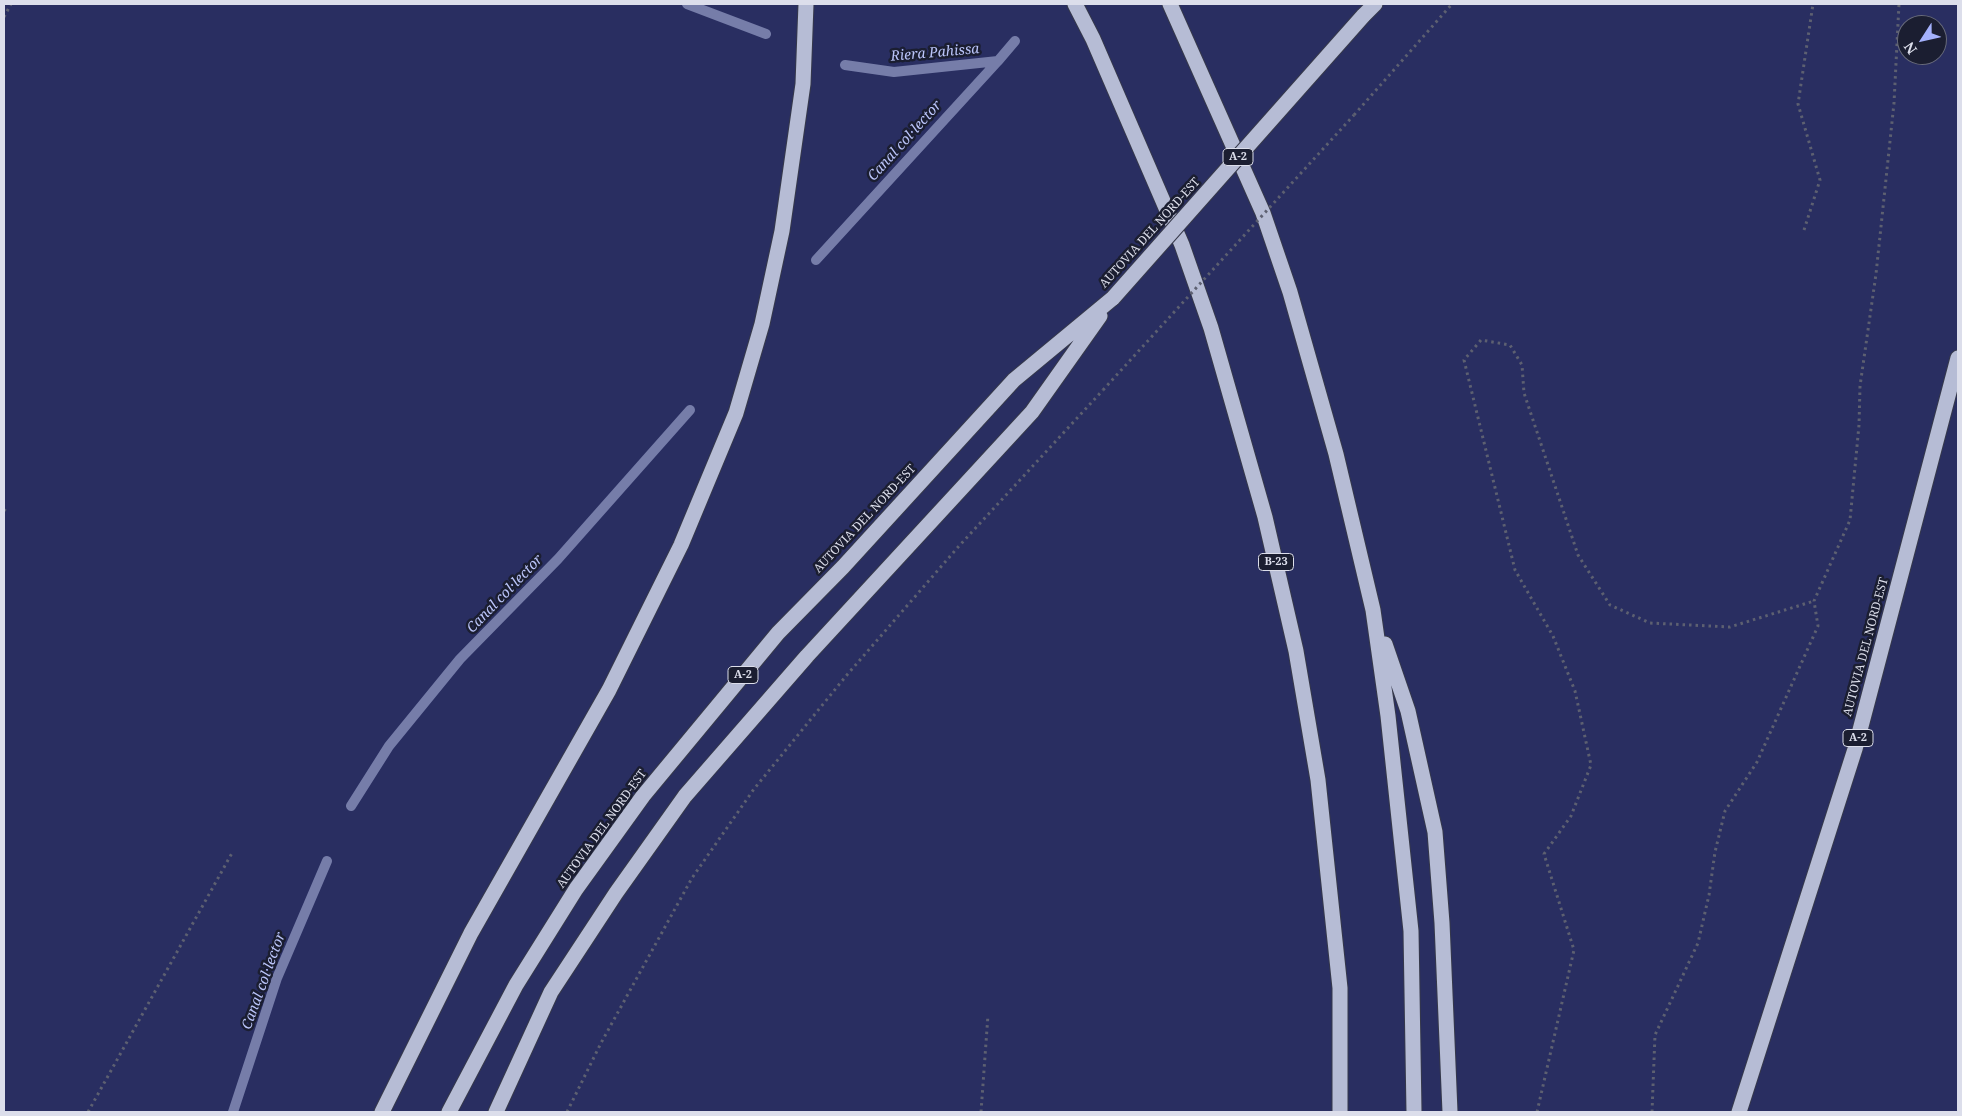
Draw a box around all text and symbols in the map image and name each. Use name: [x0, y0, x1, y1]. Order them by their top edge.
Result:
north arrow: [1897, 15, 1947, 65]
text: N: [1899, 38, 1921, 58]
water label: Riera Pahissa: [890, 41, 980, 65]
water label: Canal col·lector: [865, 97, 945, 185]
road number: A-2: [1223, 148, 1253, 166]
street label: AUTOVIA DEL NORD-EST: [1097, 175, 1203, 291]
street label: AUTOVIA DEL NORD-EST: [811, 462, 919, 576]
water label: Canal col·lector: [463, 551, 547, 637]
road number: B-23: [1258, 554, 1294, 570]
street label: AUTOVIA DEL NORD-EST: [1841, 576, 1891, 718]
road number: A-2: [728, 666, 758, 684]
road number: A-2: [1843, 730, 1873, 746]
street label: AUTOVIA DEL NORD-EST: [554, 767, 650, 891]
water label: Canal col·lector: [239, 930, 289, 1032]

